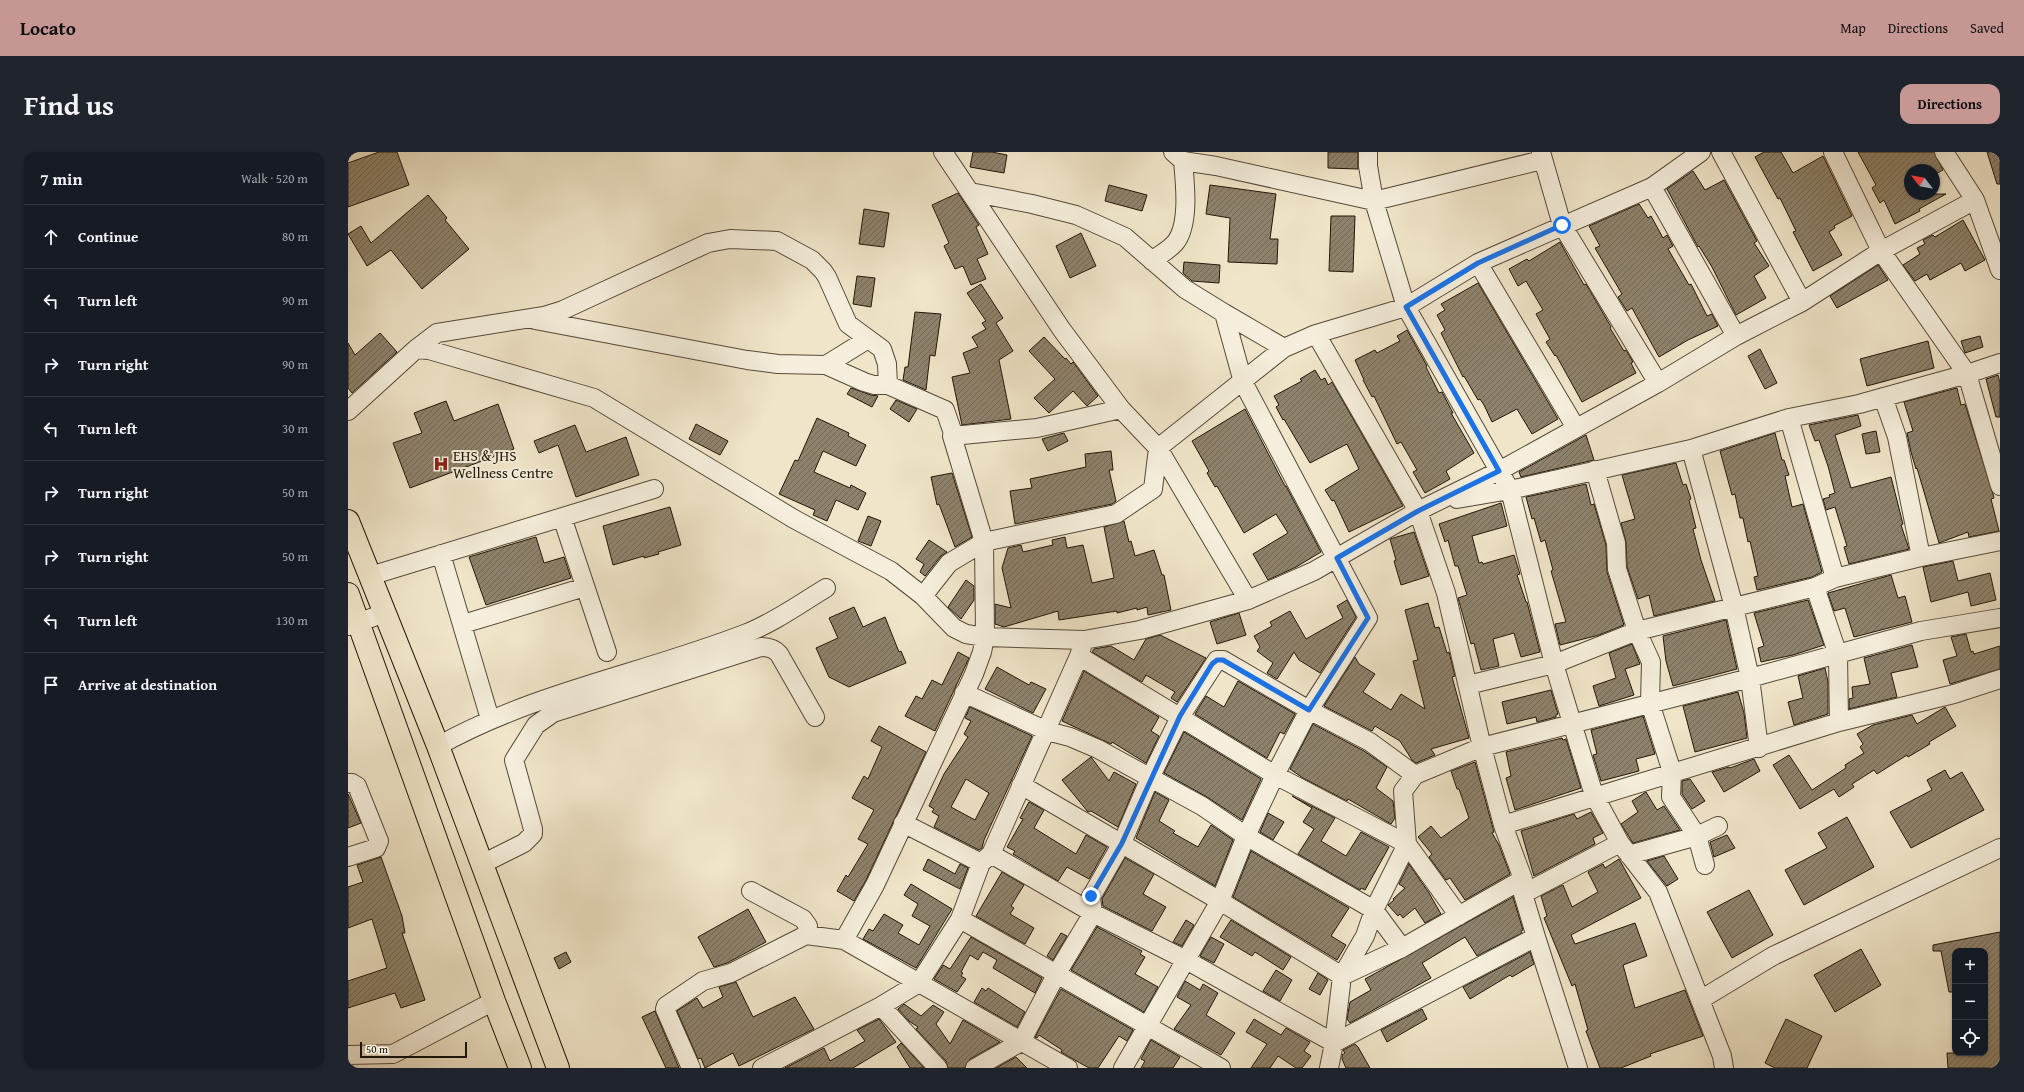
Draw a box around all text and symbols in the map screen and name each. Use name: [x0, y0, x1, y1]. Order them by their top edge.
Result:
text: Locato: [20, 14, 76, 42]
text: Map: [1840, 18, 1866, 38]
text: Directions: [1888, 18, 1948, 38]
text: Saved: [1970, 18, 2004, 38]
text: Find us: [24, 84, 114, 125]
button: Directions: [1900, 84, 2000, 124]
north arrow: [1904, 164, 1940, 200]
text: 7 min: [40, 166, 82, 191]
text: Walk · 520 m: [241, 169, 308, 188]
route start: [1553, 216, 1571, 234]
icon: ahead: [40, 226, 62, 248]
text: Continue: [78, 226, 139, 247]
text: 80 m: [282, 227, 308, 246]
icon: left: [40, 290, 62, 312]
text: Turn left: [78, 290, 137, 311]
text: 90 m: [282, 291, 308, 310]
icon: right: [40, 354, 62, 376]
text: Turn right: [78, 354, 149, 375]
text: 90 m: [282, 355, 308, 374]
icon: left: [40, 418, 62, 440]
text: Turn left: [78, 418, 137, 439]
text: 30 m: [282, 419, 308, 438]
place label: EHS & JHS Wellness Centre: [453, 445, 553, 483]
hospital icon: EHS & JHS Wellness Centre: [432, 455, 450, 473]
icon: right: [40, 482, 62, 504]
text: Turn right: [78, 482, 149, 503]
text: 50 m: [282, 483, 308, 502]
icon: right: [40, 546, 62, 568]
text: Turn right: [78, 546, 149, 567]
text: 50 m: [282, 547, 308, 566]
icon: left: [40, 610, 62, 632]
text: Turn left: [78, 610, 137, 631]
text: 130 m: [276, 611, 308, 630]
icon: arrive: [40, 674, 62, 696]
text: Arrive at destination: [78, 674, 217, 695]
route end: [1082, 887, 1100, 905]
map controls: [1952, 948, 1988, 1056]
button: +: [1952, 948, 1988, 984]
button: −: [1952, 984, 1988, 1020]
button: locate: [1952, 1020, 1988, 1056]
scale bar: [360, 1040, 467, 1059]
text: 50 m: [366, 1041, 388, 1057]

